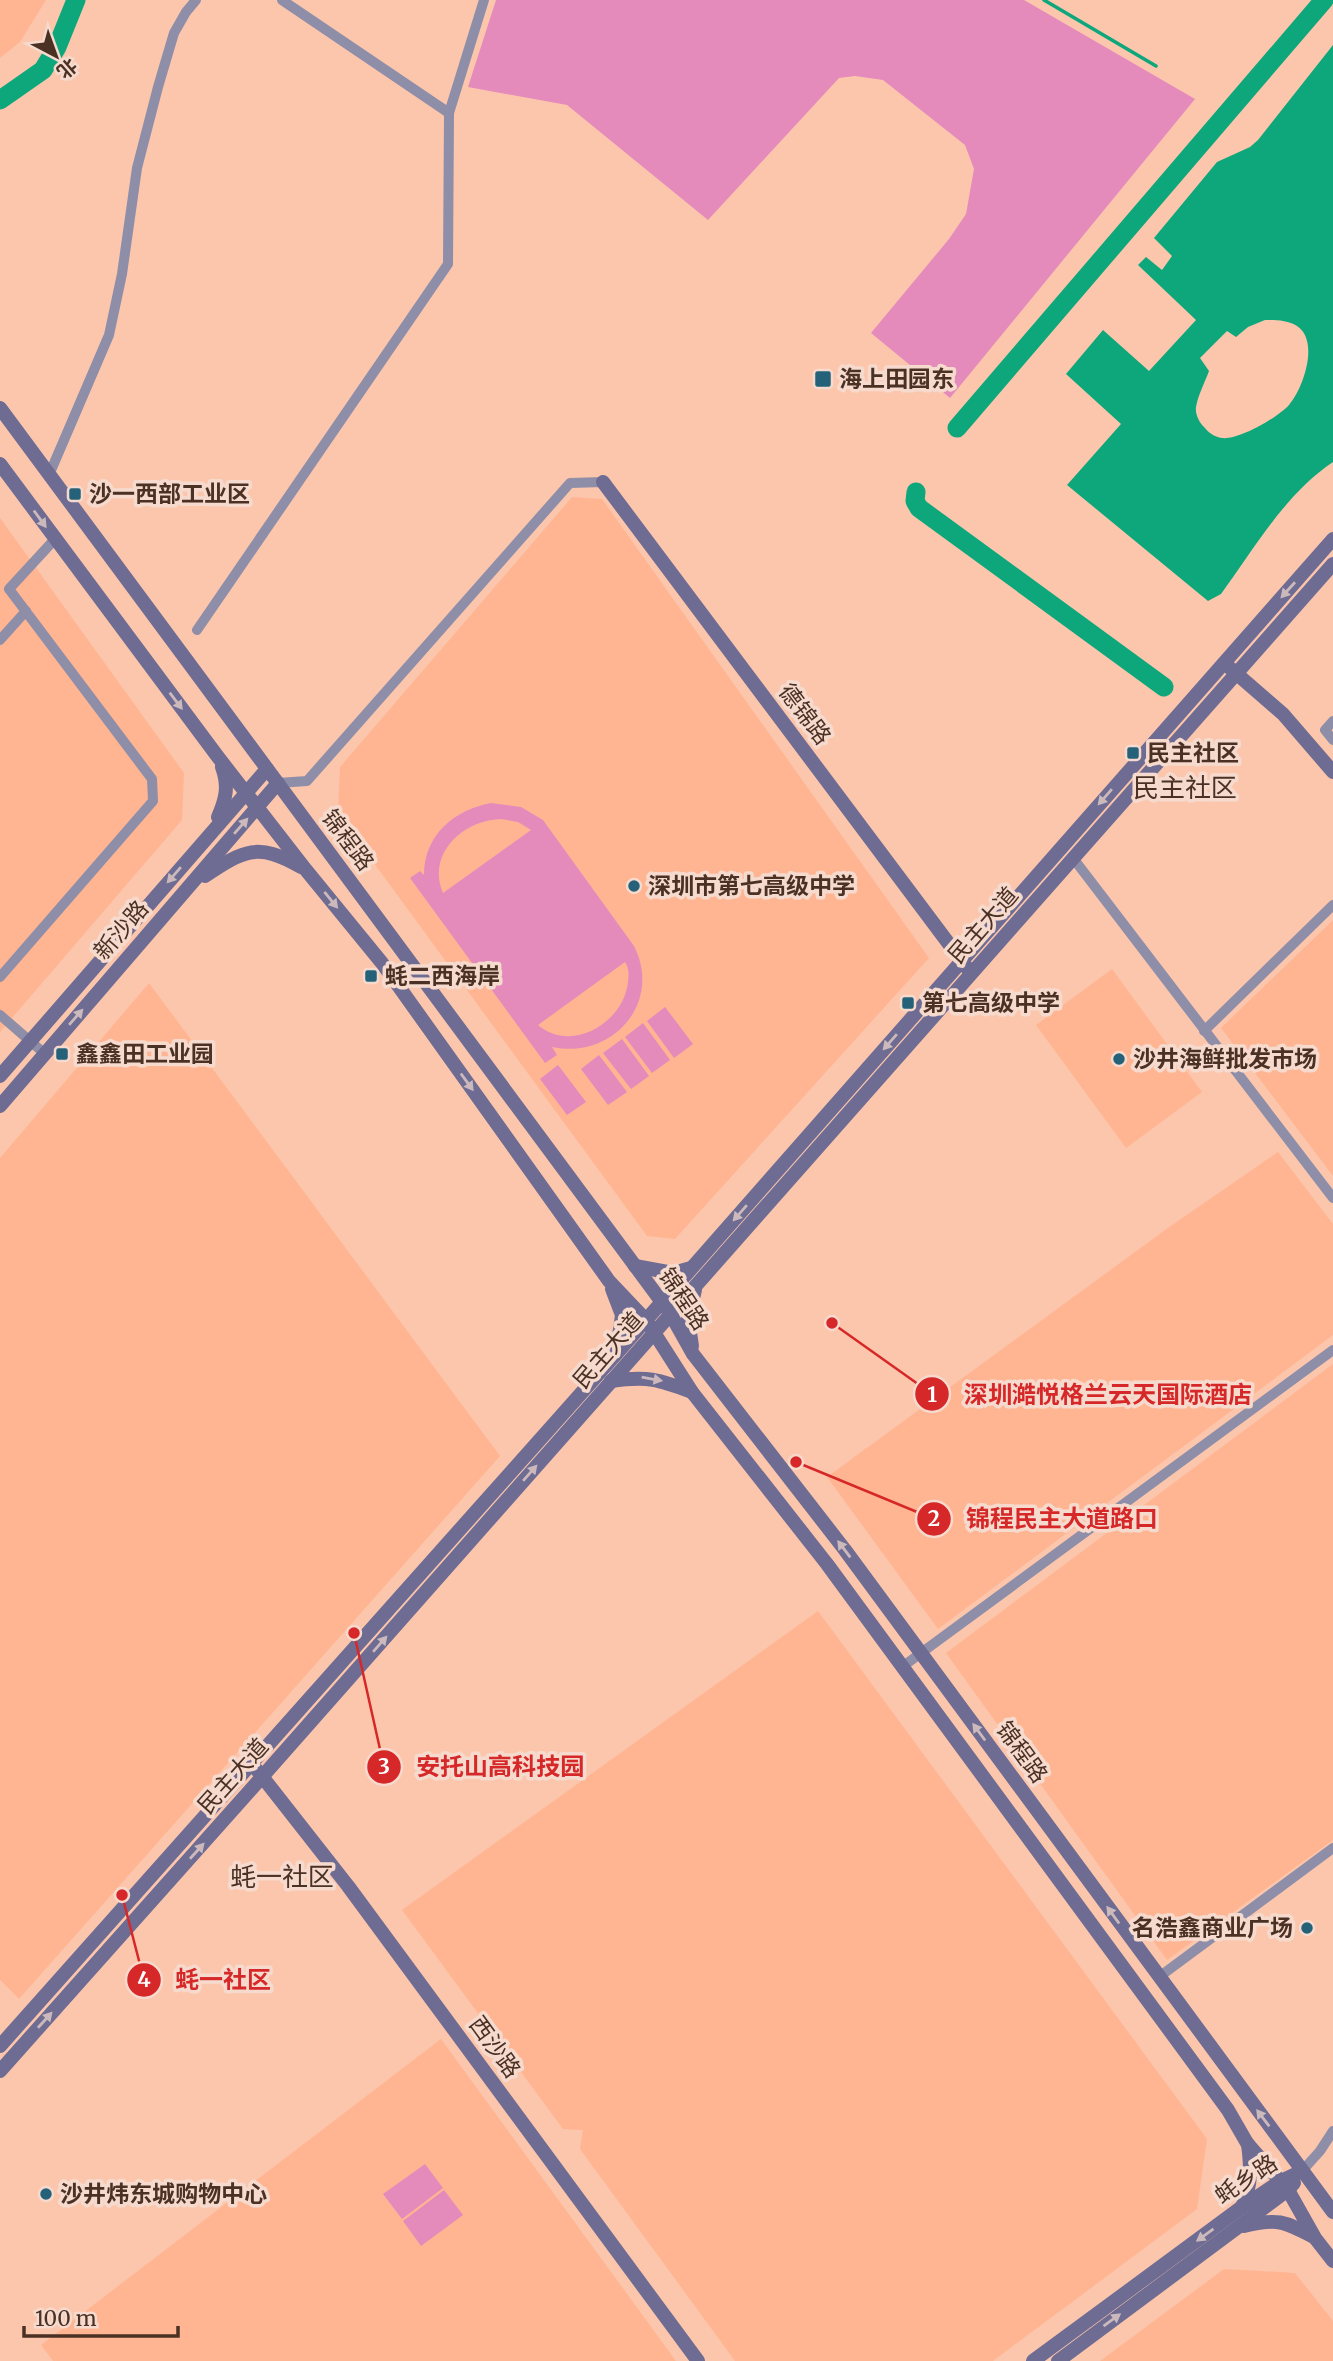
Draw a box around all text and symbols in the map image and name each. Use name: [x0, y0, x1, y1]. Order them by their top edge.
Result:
north arrow: [21, 21, 91, 91]
text: 北: [52, 54, 82, 84]
place label: 海上田园东: [839, 364, 954, 393]
marker: 海上田园东: [813, 369, 833, 389]
place label: 沙一西部工业区: [89, 479, 250, 508]
marker: 沙一西部工业区: [67, 486, 83, 502]
one-way arrow: [33, 510, 47, 528]
one-way arrow: [1280, 581, 1296, 599]
street label: 德锦路: [773, 677, 838, 750]
one-way arrow: [169, 692, 183, 710]
place label: 民主社区: [1147, 738, 1239, 767]
marker: 民主社区: [1125, 745, 1141, 761]
district label: 民主社区: [1133, 771, 1237, 804]
one-way arrow: [1098, 789, 1113, 806]
street label: 锦程路: [316, 803, 381, 876]
one-way arrow: [233, 818, 248, 835]
one-way arrow: [167, 867, 182, 884]
place label: 深圳市第七高级中学: [648, 871, 855, 900]
marker: 深圳市第七高级中学: [626, 878, 642, 894]
street label: 民主大道: [942, 880, 1024, 969]
one-way arrow: [323, 891, 338, 909]
street label: 新沙路: [87, 894, 154, 965]
place label: 蚝二西海岸: [385, 961, 500, 990]
marker: 蚝二西海岸: [363, 968, 379, 984]
place label: 第七高级中学: [922, 988, 1060, 1017]
marker: 第七高级中学: [900, 995, 916, 1011]
one-way arrow: [68, 1009, 83, 1026]
one-way arrow: [882, 1033, 898, 1051]
place label: 鑫鑫田工业园: [76, 1039, 214, 1068]
place label: 沙井海鲜批发市场: [1133, 1044, 1317, 1073]
marker: 鑫鑫田工业园: [54, 1046, 70, 1062]
marker: 沙井海鲜批发市场: [1111, 1051, 1127, 1067]
one-way arrow: [460, 1073, 474, 1091]
one-way arrow: [732, 1204, 748, 1222]
street label: 锦程路: [653, 1262, 716, 1335]
street label: 民主大道: [567, 1305, 649, 1394]
callout: 深圳澔悦格兰云天国际酒店: [915, 1372, 1266, 1417]
one-way arrow: [641, 1374, 663, 1385]
text: 深圳澔悦格兰云天国际酒店: [964, 1379, 1252, 1410]
text: 1: [927, 1381, 937, 1408]
one-way arrow: [522, 1464, 537, 1481]
callout: 锦程民主大道路口: [917, 1496, 1172, 1541]
text: 锦程民主大道路口: [966, 1503, 1158, 1534]
text: 2: [928, 1505, 940, 1532]
one-way arrow: [836, 1540, 851, 1558]
one-way arrow: [372, 1635, 387, 1652]
street label: 锦程路: [990, 1715, 1054, 1788]
one-way arrow: [972, 1723, 986, 1741]
street label: 民主大道: [191, 1732, 274, 1820]
callout: 安托山高科技园: [367, 1744, 598, 1789]
text: 安托山高科技园: [416, 1751, 584, 1782]
text: 3: [378, 1753, 390, 1780]
one-way arrow: [189, 1842, 205, 1860]
district label: 蚝一社区: [230, 1860, 334, 1893]
one-way arrow: [1107, 1906, 1121, 1924]
place label: 名浩鑫商业广场: [1132, 1913, 1293, 1942]
marker: 名浩鑫商业广场: [1299, 1920, 1315, 1936]
callout: 蚝一社区: [126, 1958, 285, 2003]
text: 蚝一社区: [175, 1964, 271, 1995]
text: 4: [137, 1966, 151, 1993]
street label: 西沙路: [463, 2010, 527, 2083]
one-way arrow: [37, 2012, 53, 2029]
one-way arrow: [1256, 2109, 1270, 2127]
street label: 蚝乡路: [1209, 2148, 1283, 2210]
place label: 沙井炜东城购物中心: [60, 2179, 267, 2208]
marker: 沙井炜东城购物中心: [38, 2186, 54, 2202]
one-way arrow: [1195, 2228, 1214, 2242]
scale bar: [24, 2294, 178, 2338]
text: 100 m: [35, 2305, 97, 2332]
one-way arrow: [1103, 2313, 1121, 2328]

